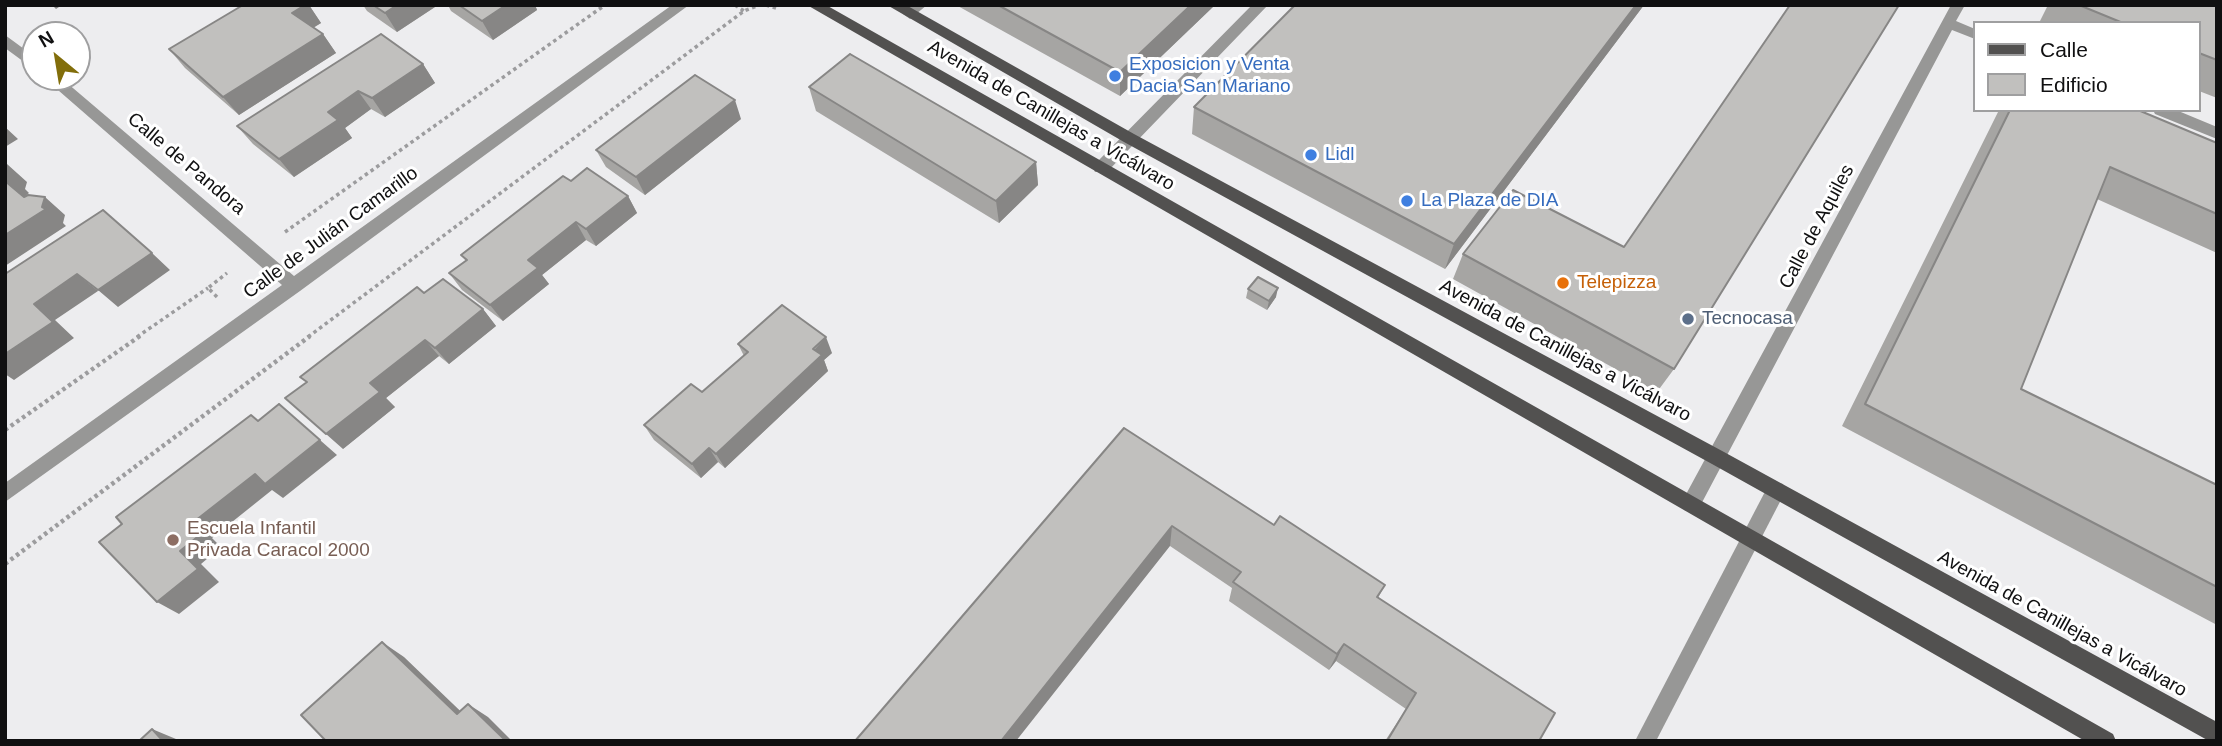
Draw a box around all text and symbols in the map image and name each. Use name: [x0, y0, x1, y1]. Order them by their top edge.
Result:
north arrow: [21, 21, 91, 91]
legend: [1974, 21, 2201, 112]
text: N: [35, 27, 57, 52]
street label: Avenida de Canillejas a Vicálvaro: [923, 36, 1179, 196]
text: Calle: [2040, 38, 2088, 61]
place label: Exposicion y Venta Dacia San Mariano: [1129, 54, 1291, 98]
marker: Exposicion y Venta Dacia San Mariano: [1107, 68, 1123, 84]
text: Edificio: [2040, 73, 2108, 96]
street label: Calle de Pandora: [122, 108, 250, 220]
place label: Lidl: [1325, 144, 1355, 166]
marker: Lidl: [1303, 147, 1319, 163]
street label: Calle de Aquiles: [1775, 161, 1859, 293]
street label: Calle de Julián Camarillo: [239, 162, 423, 304]
place label: La Plaza de DIA: [1421, 190, 1558, 212]
marker: La Plaza de DIA: [1399, 193, 1415, 209]
place label: Telepizza: [1577, 272, 1656, 294]
street label: Avenida de Canillejas a Vicálvaro: [1435, 275, 1695, 427]
marker: Telepizza: [1555, 275, 1571, 291]
place label: Tecnocasa: [1702, 308, 1793, 330]
marker: Tecnocasa: [1680, 311, 1696, 327]
place label: Escuela Infantil Privada Caracol 2000: [187, 518, 370, 562]
marker: Escuela Infantil Privada Caracol 2000: [165, 532, 181, 548]
street label: Avenida de Canillejas a Vicálvaro: [1933, 546, 2191, 702]

